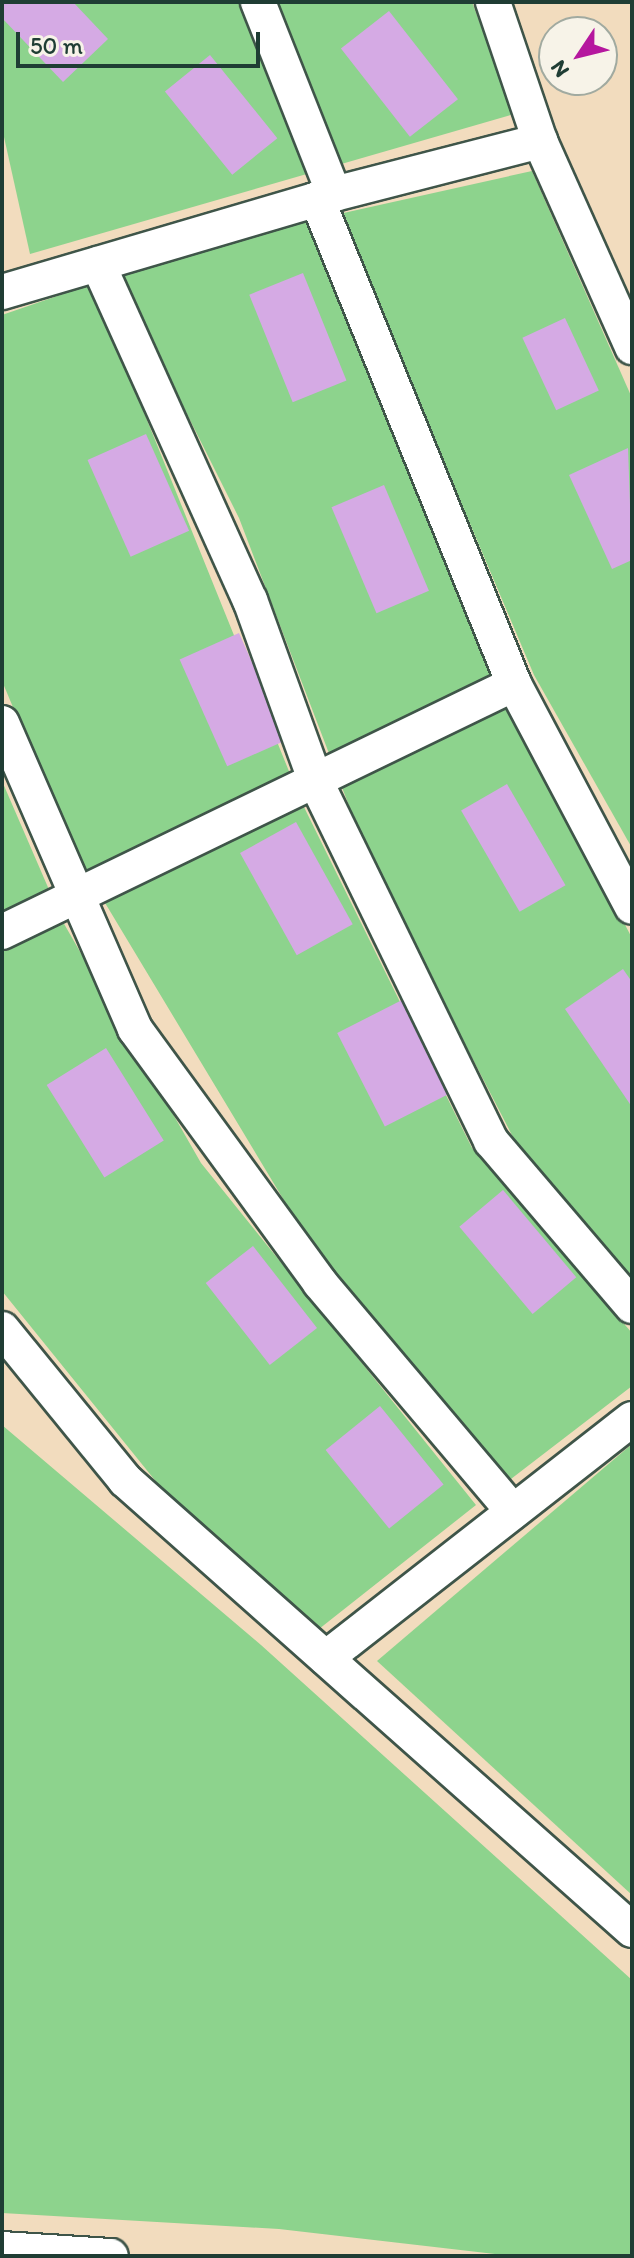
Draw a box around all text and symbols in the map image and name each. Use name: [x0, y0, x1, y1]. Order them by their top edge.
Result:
scale bar: [20, 16, 264, 66]
north arrow: [538, 16, 618, 96]
text: 50 m: [30, 31, 83, 60]
text: N: [544, 55, 575, 83]

